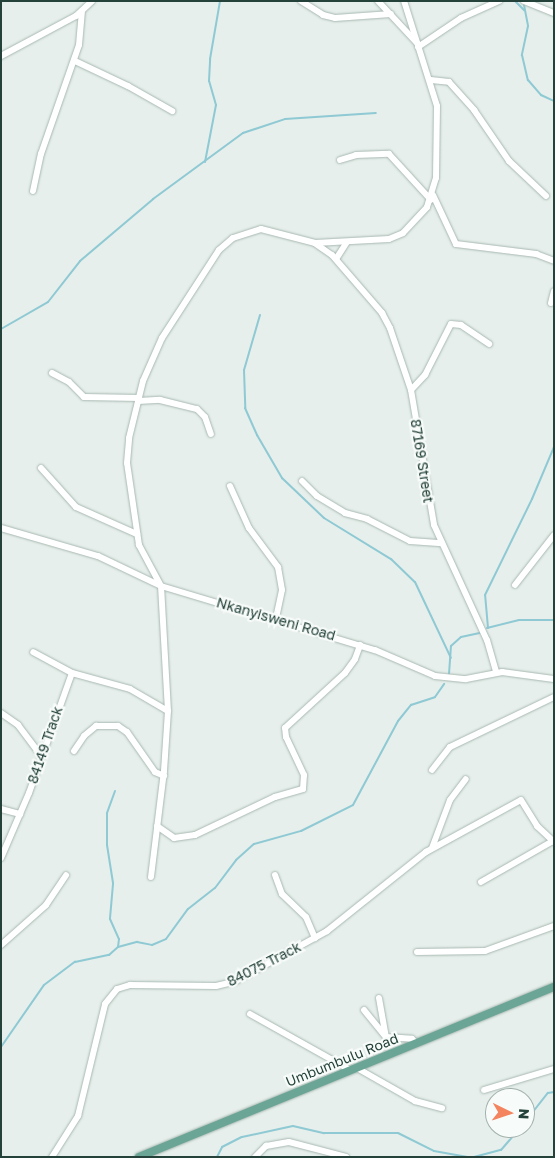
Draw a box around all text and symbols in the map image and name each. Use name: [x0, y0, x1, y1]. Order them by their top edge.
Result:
street label: 87169 Street: [407, 418, 437, 504]
street label: Nkanyisweni Road: [214, 594, 338, 644]
street label: 84149 Track: [24, 704, 66, 786]
street label: 84075 Track: [224, 938, 304, 990]
street label: Umbumbulu Road: [283, 1030, 401, 1090]
north arrow: [485, 1088, 535, 1138]
text: N: [516, 1108, 533, 1120]

